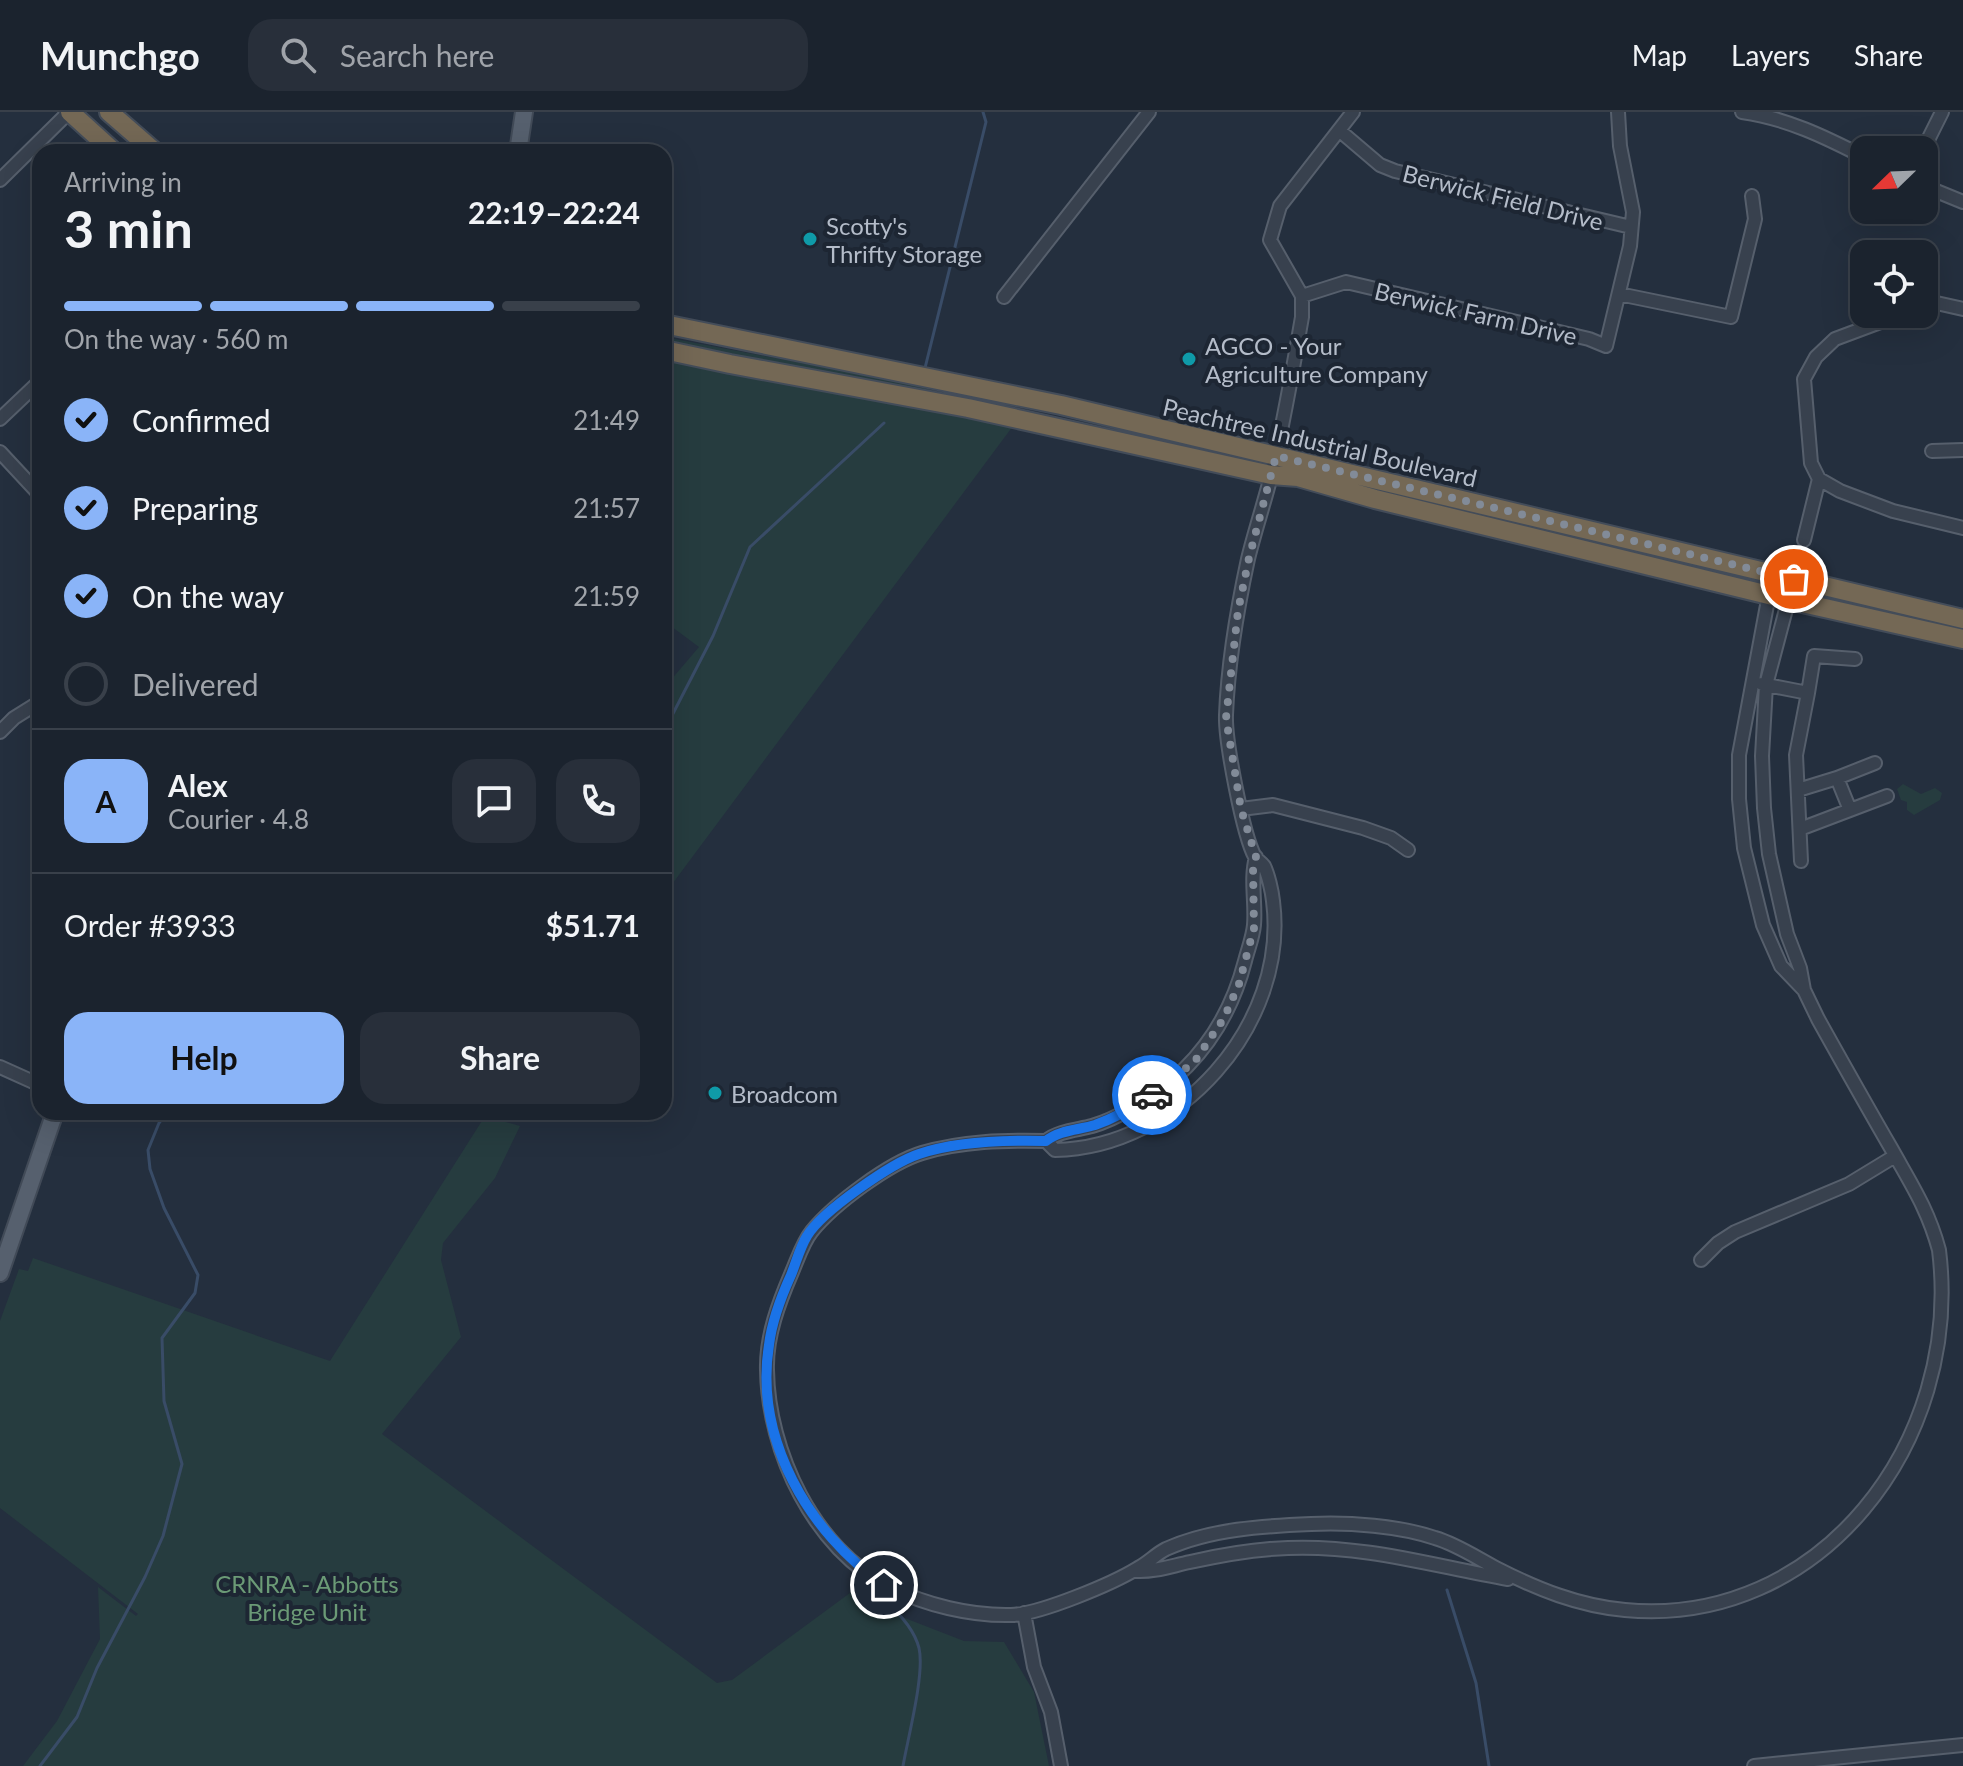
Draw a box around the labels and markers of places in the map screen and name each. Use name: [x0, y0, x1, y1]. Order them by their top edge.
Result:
place label: Scotty's Thrifty Storage: [826, 211, 982, 268]
marker: Scotty's Thrifty Storage: [801, 230, 819, 248]
place label: AGCO - Your Agriculture Company: [1205, 331, 1428, 388]
marker: AGCO - Your Agriculture Company: [1180, 350, 1198, 368]
pin: [1760, 545, 1828, 613]
place label: Broadcom: [731, 1079, 838, 1108]
marker: Broadcom: [706, 1084, 724, 1102]
pin: [850, 1551, 918, 1619]

